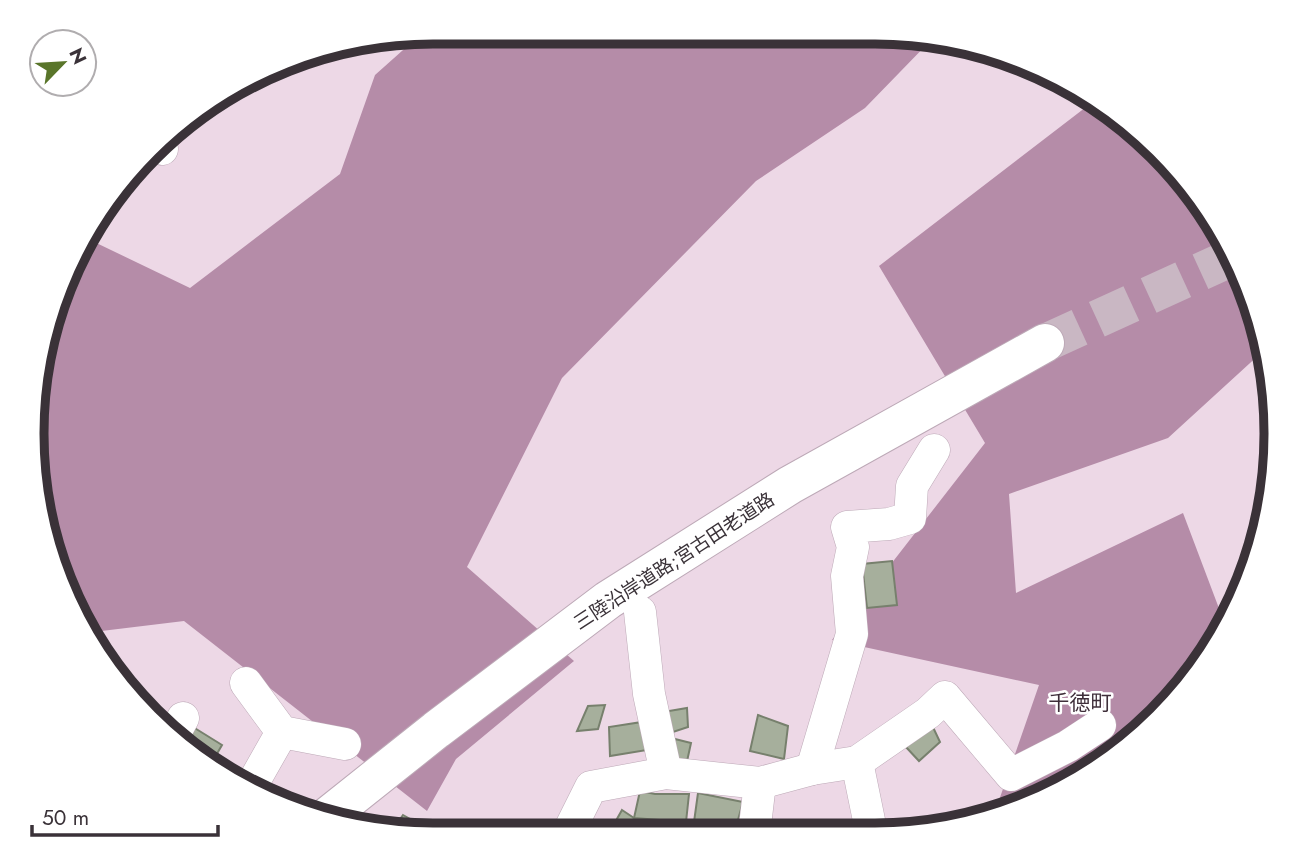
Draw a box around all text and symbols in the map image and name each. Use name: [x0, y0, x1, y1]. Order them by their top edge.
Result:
north arrow: [28, 28, 98, 98]
text: N: [63, 43, 93, 69]
street label: 三陸沿岸道路;宮古田老道路: [568, 486, 780, 636]
district label: 千徳町: [1049, 688, 1112, 718]
scale bar: [32, 794, 217, 838]
text: 50 m: [42, 803, 89, 833]

